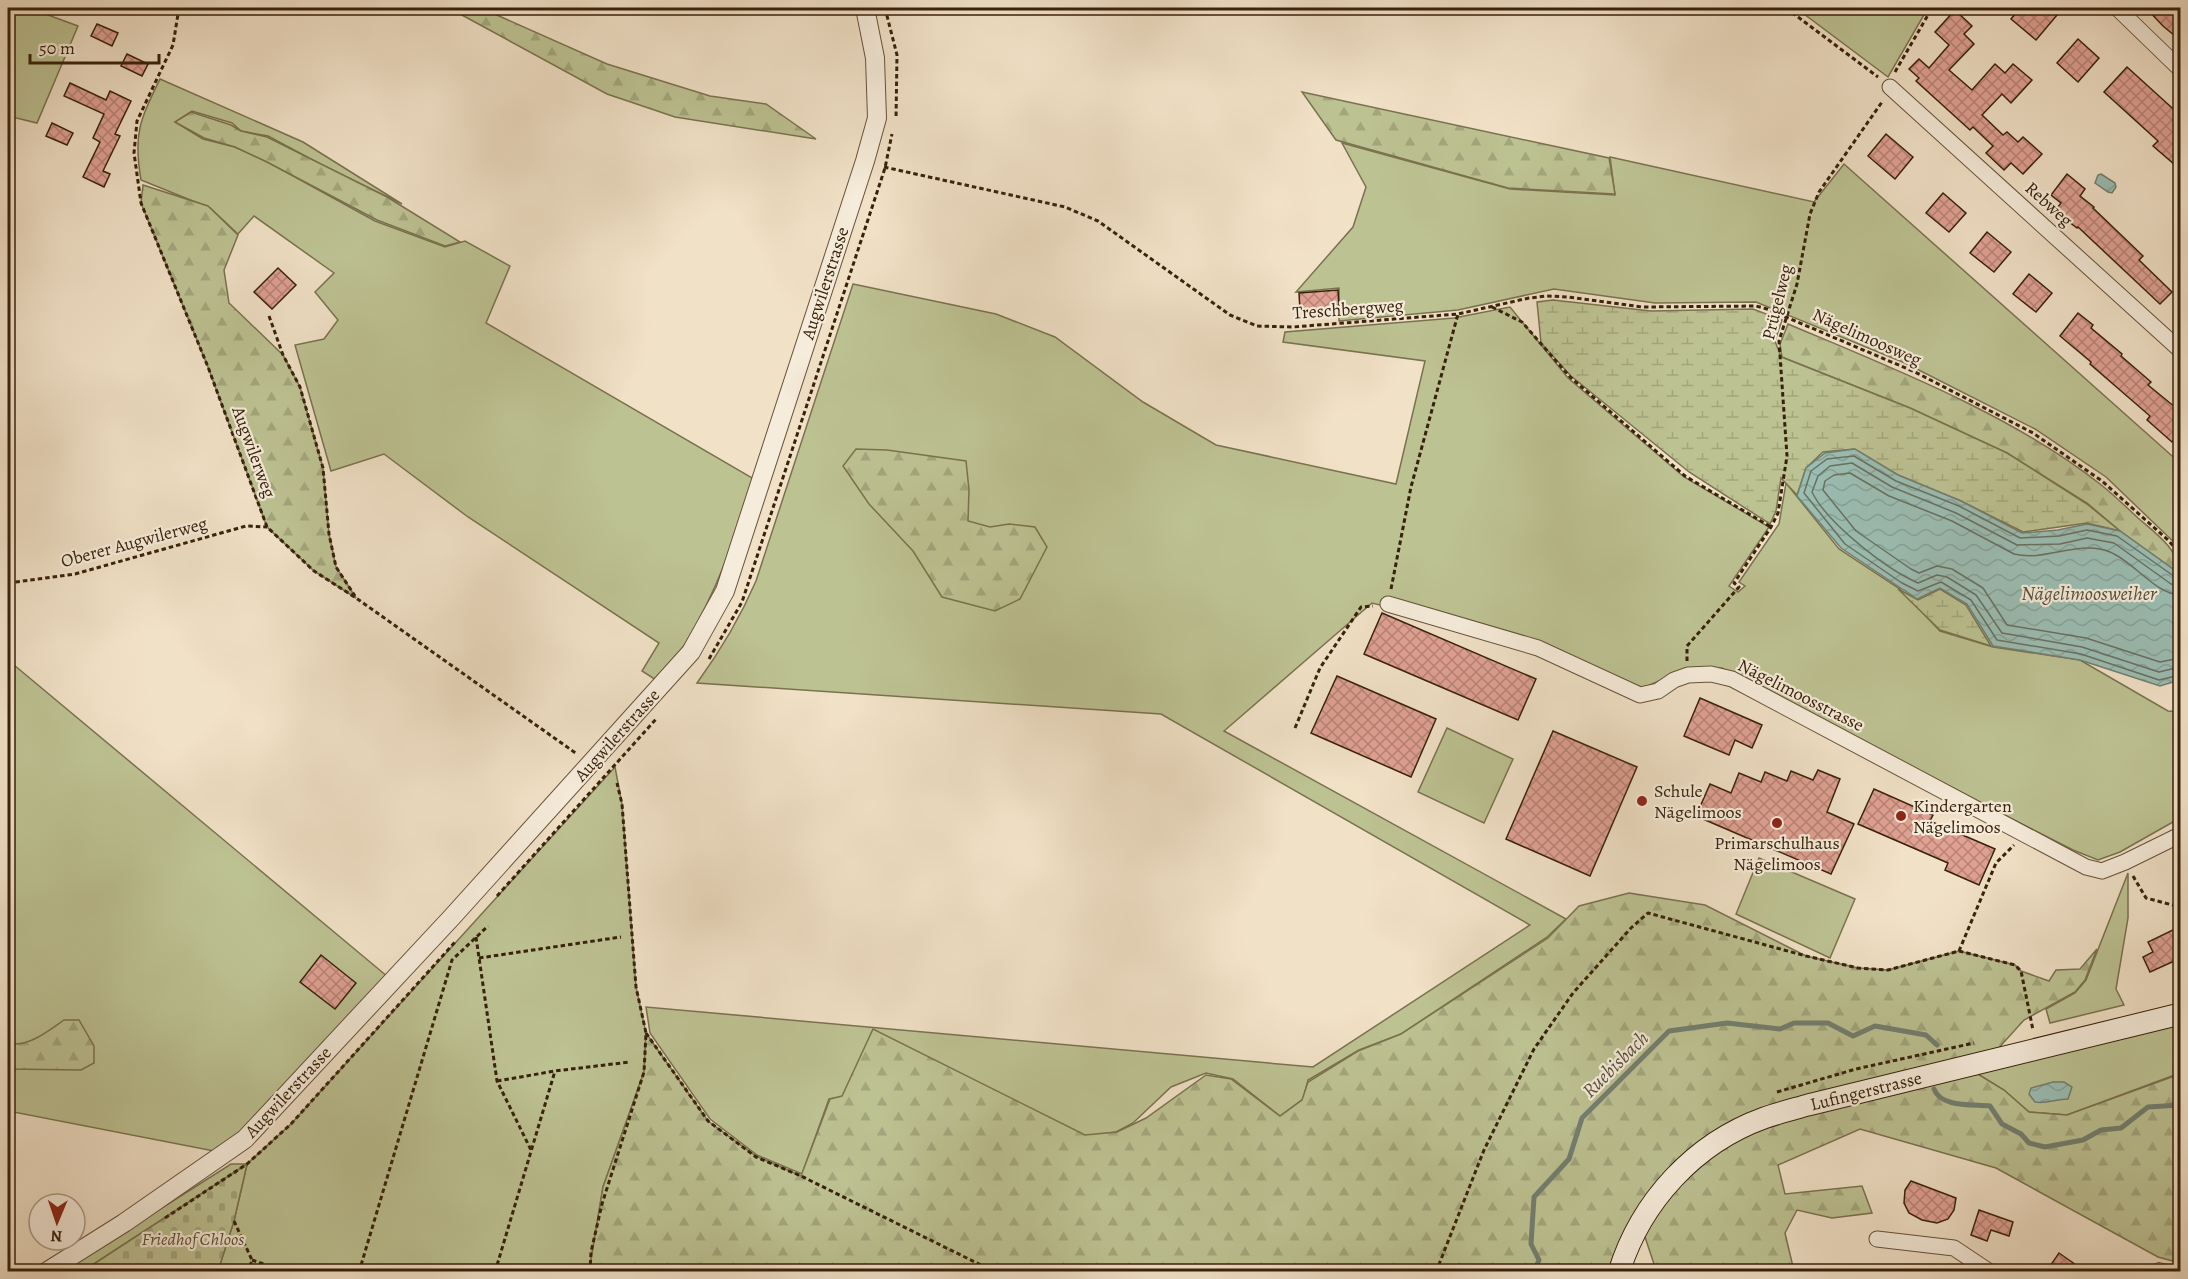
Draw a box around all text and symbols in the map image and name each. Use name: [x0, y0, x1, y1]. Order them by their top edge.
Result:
scale bar: [30, 27, 159, 65]
text: 50 m: [39, 36, 75, 60]
street label: Rebweg: [2020, 176, 2078, 232]
street label: Augwilerstrasse: [795, 224, 854, 343]
street label: Prügelweg: [1756, 262, 1798, 342]
street label: Treschbergweg: [1292, 293, 1404, 325]
street label: Nägelimoosweg: [1809, 302, 1925, 372]
street label: Augwilerweg: [226, 402, 282, 501]
street label: Oberer Augwilerweg: [58, 511, 210, 573]
water label: Nägelimoosweiher: [2021, 580, 2158, 607]
street label: Nägelimoosstrasse: [1734, 653, 1868, 737]
street label: Augwilerstrasse: [568, 684, 665, 787]
place label: Schule Nägelimoos: [1654, 779, 1742, 824]
marker: Schule Nägelimoos: [1635, 794, 1649, 808]
place label: Kindergarten Nägelimoos: [1913, 794, 2012, 839]
marker: Kindergarten Nägelimoos: [1894, 809, 1908, 823]
marker: Primarschulhaus Nägelimoos: [1770, 816, 1784, 830]
place label: Primarschulhaus Nägelimoos: [1714, 831, 1840, 876]
water label: Ruebisbach: [1576, 1025, 1655, 1104]
street label: Augwilerstrasse: [239, 1041, 337, 1144]
street label: Lufingerstrasse: [1808, 1066, 1924, 1116]
north arrow: [27, 1192, 87, 1252]
text: N: [50, 1225, 63, 1247]
park label: Friedhof Chloos: [142, 1227, 244, 1251]

